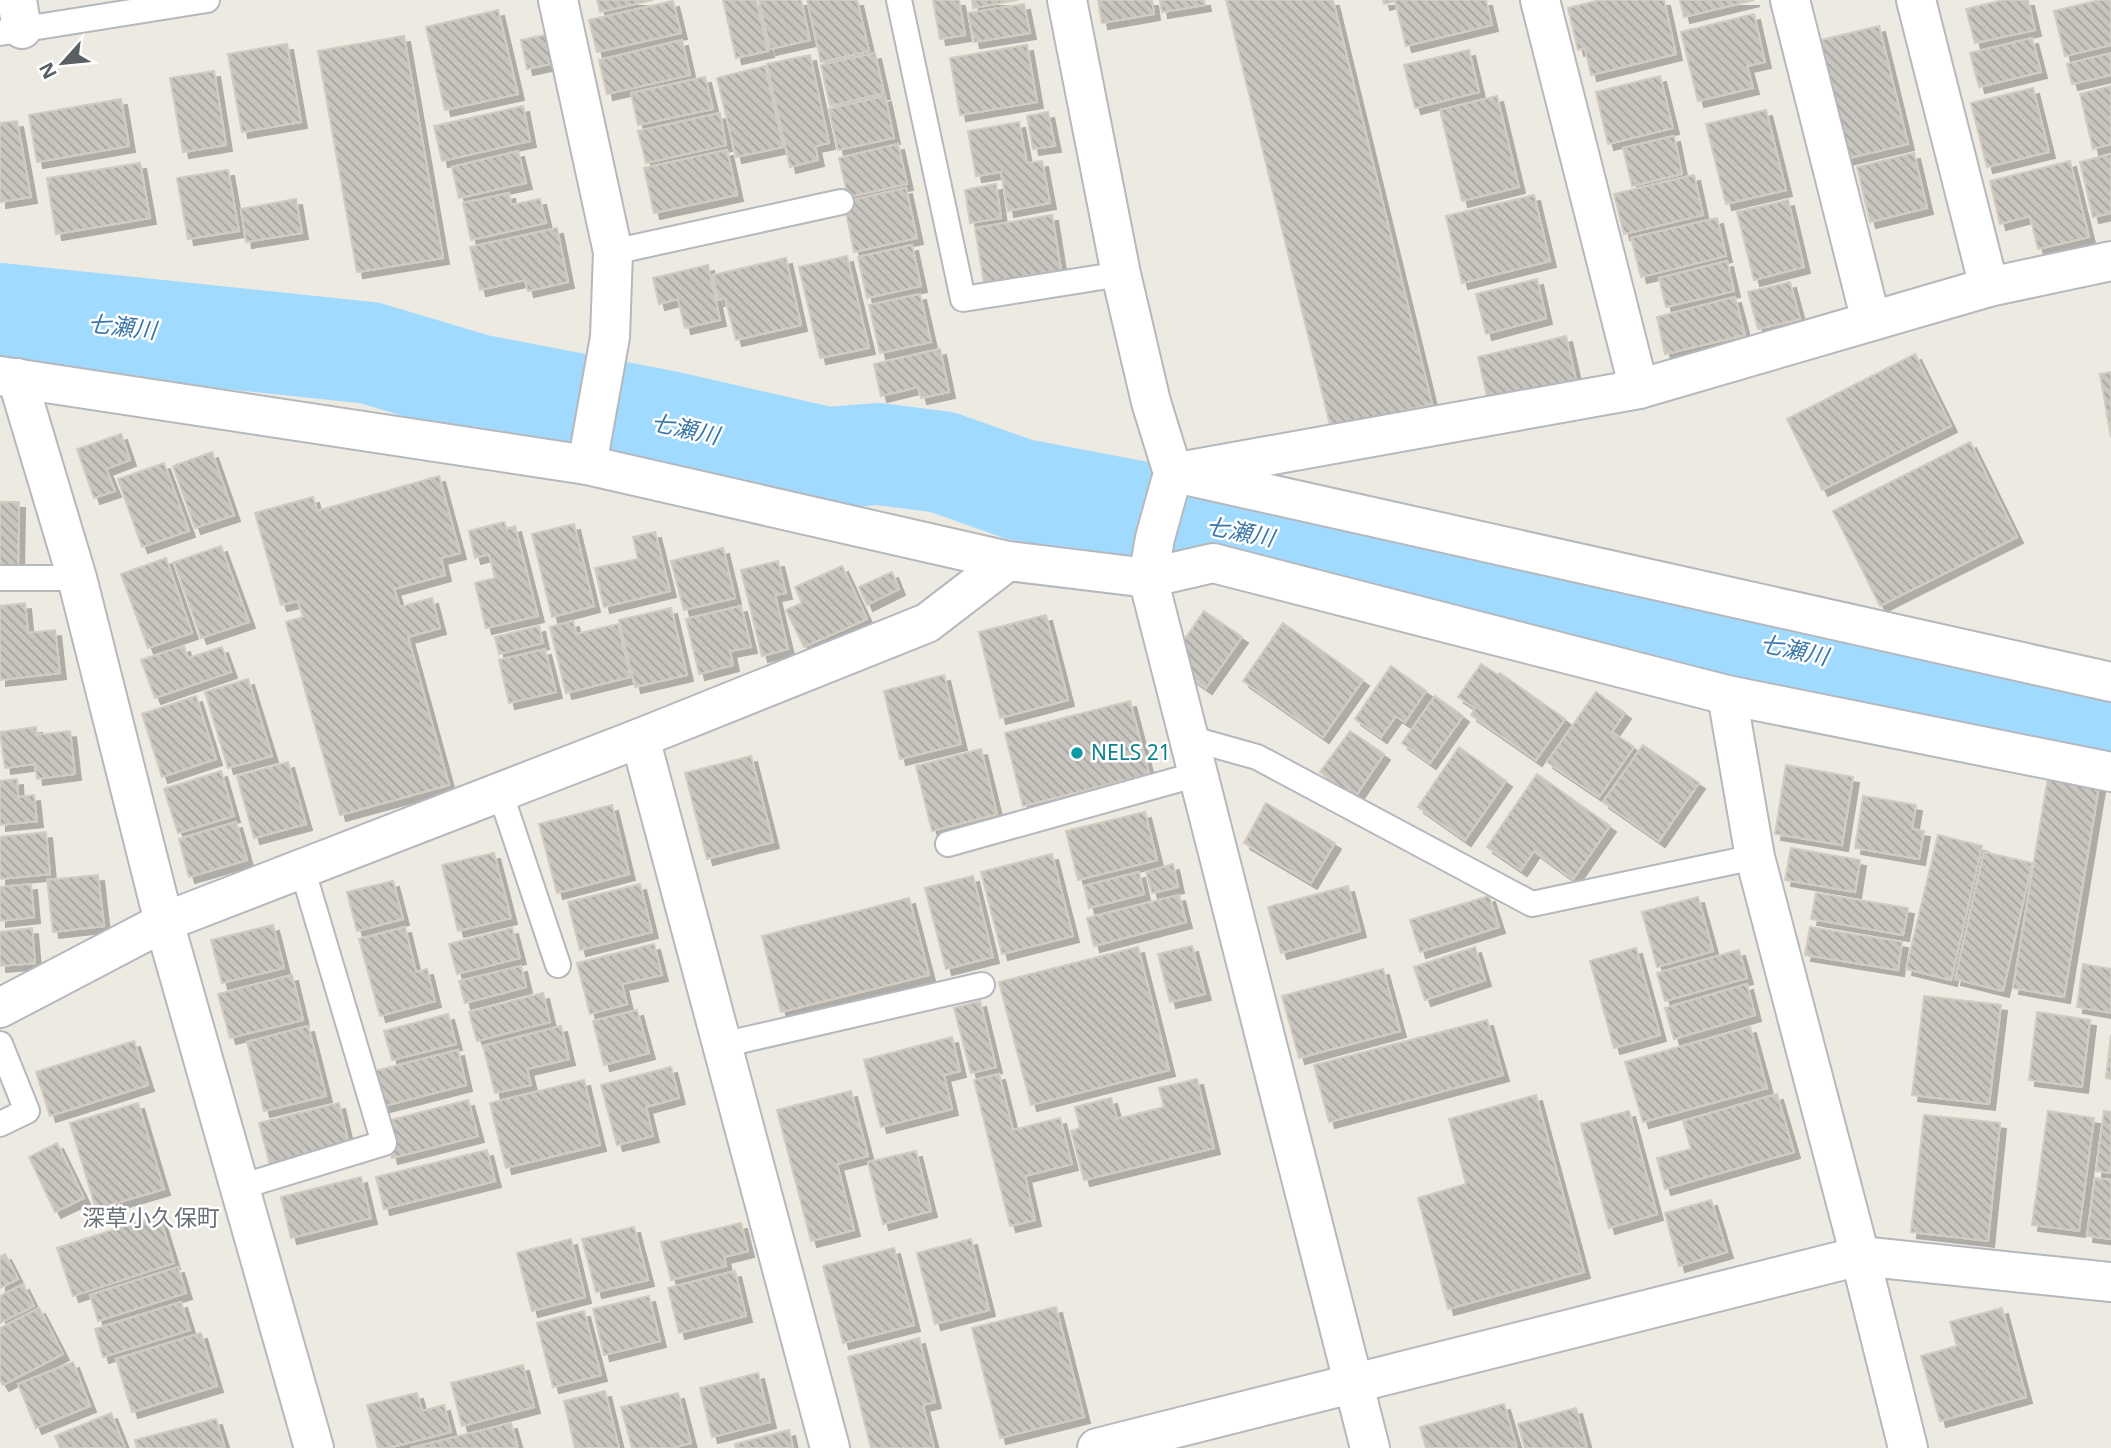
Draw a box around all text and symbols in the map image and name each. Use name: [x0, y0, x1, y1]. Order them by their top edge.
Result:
north arrow: [28, 28, 98, 98]
text: N: [33, 58, 63, 84]
water label: 七瀬川: [86, 306, 161, 346]
water label: 七瀬川: [648, 405, 725, 451]
water label: 七瀬川: [1203, 509, 1280, 554]
water label: 七瀬川: [1757, 626, 1834, 672]
place label: NELS 21: [1091, 738, 1171, 766]
marker: NELS 21: [1069, 745, 1085, 761]
district label: 深草小久保町: [82, 1201, 220, 1233]

